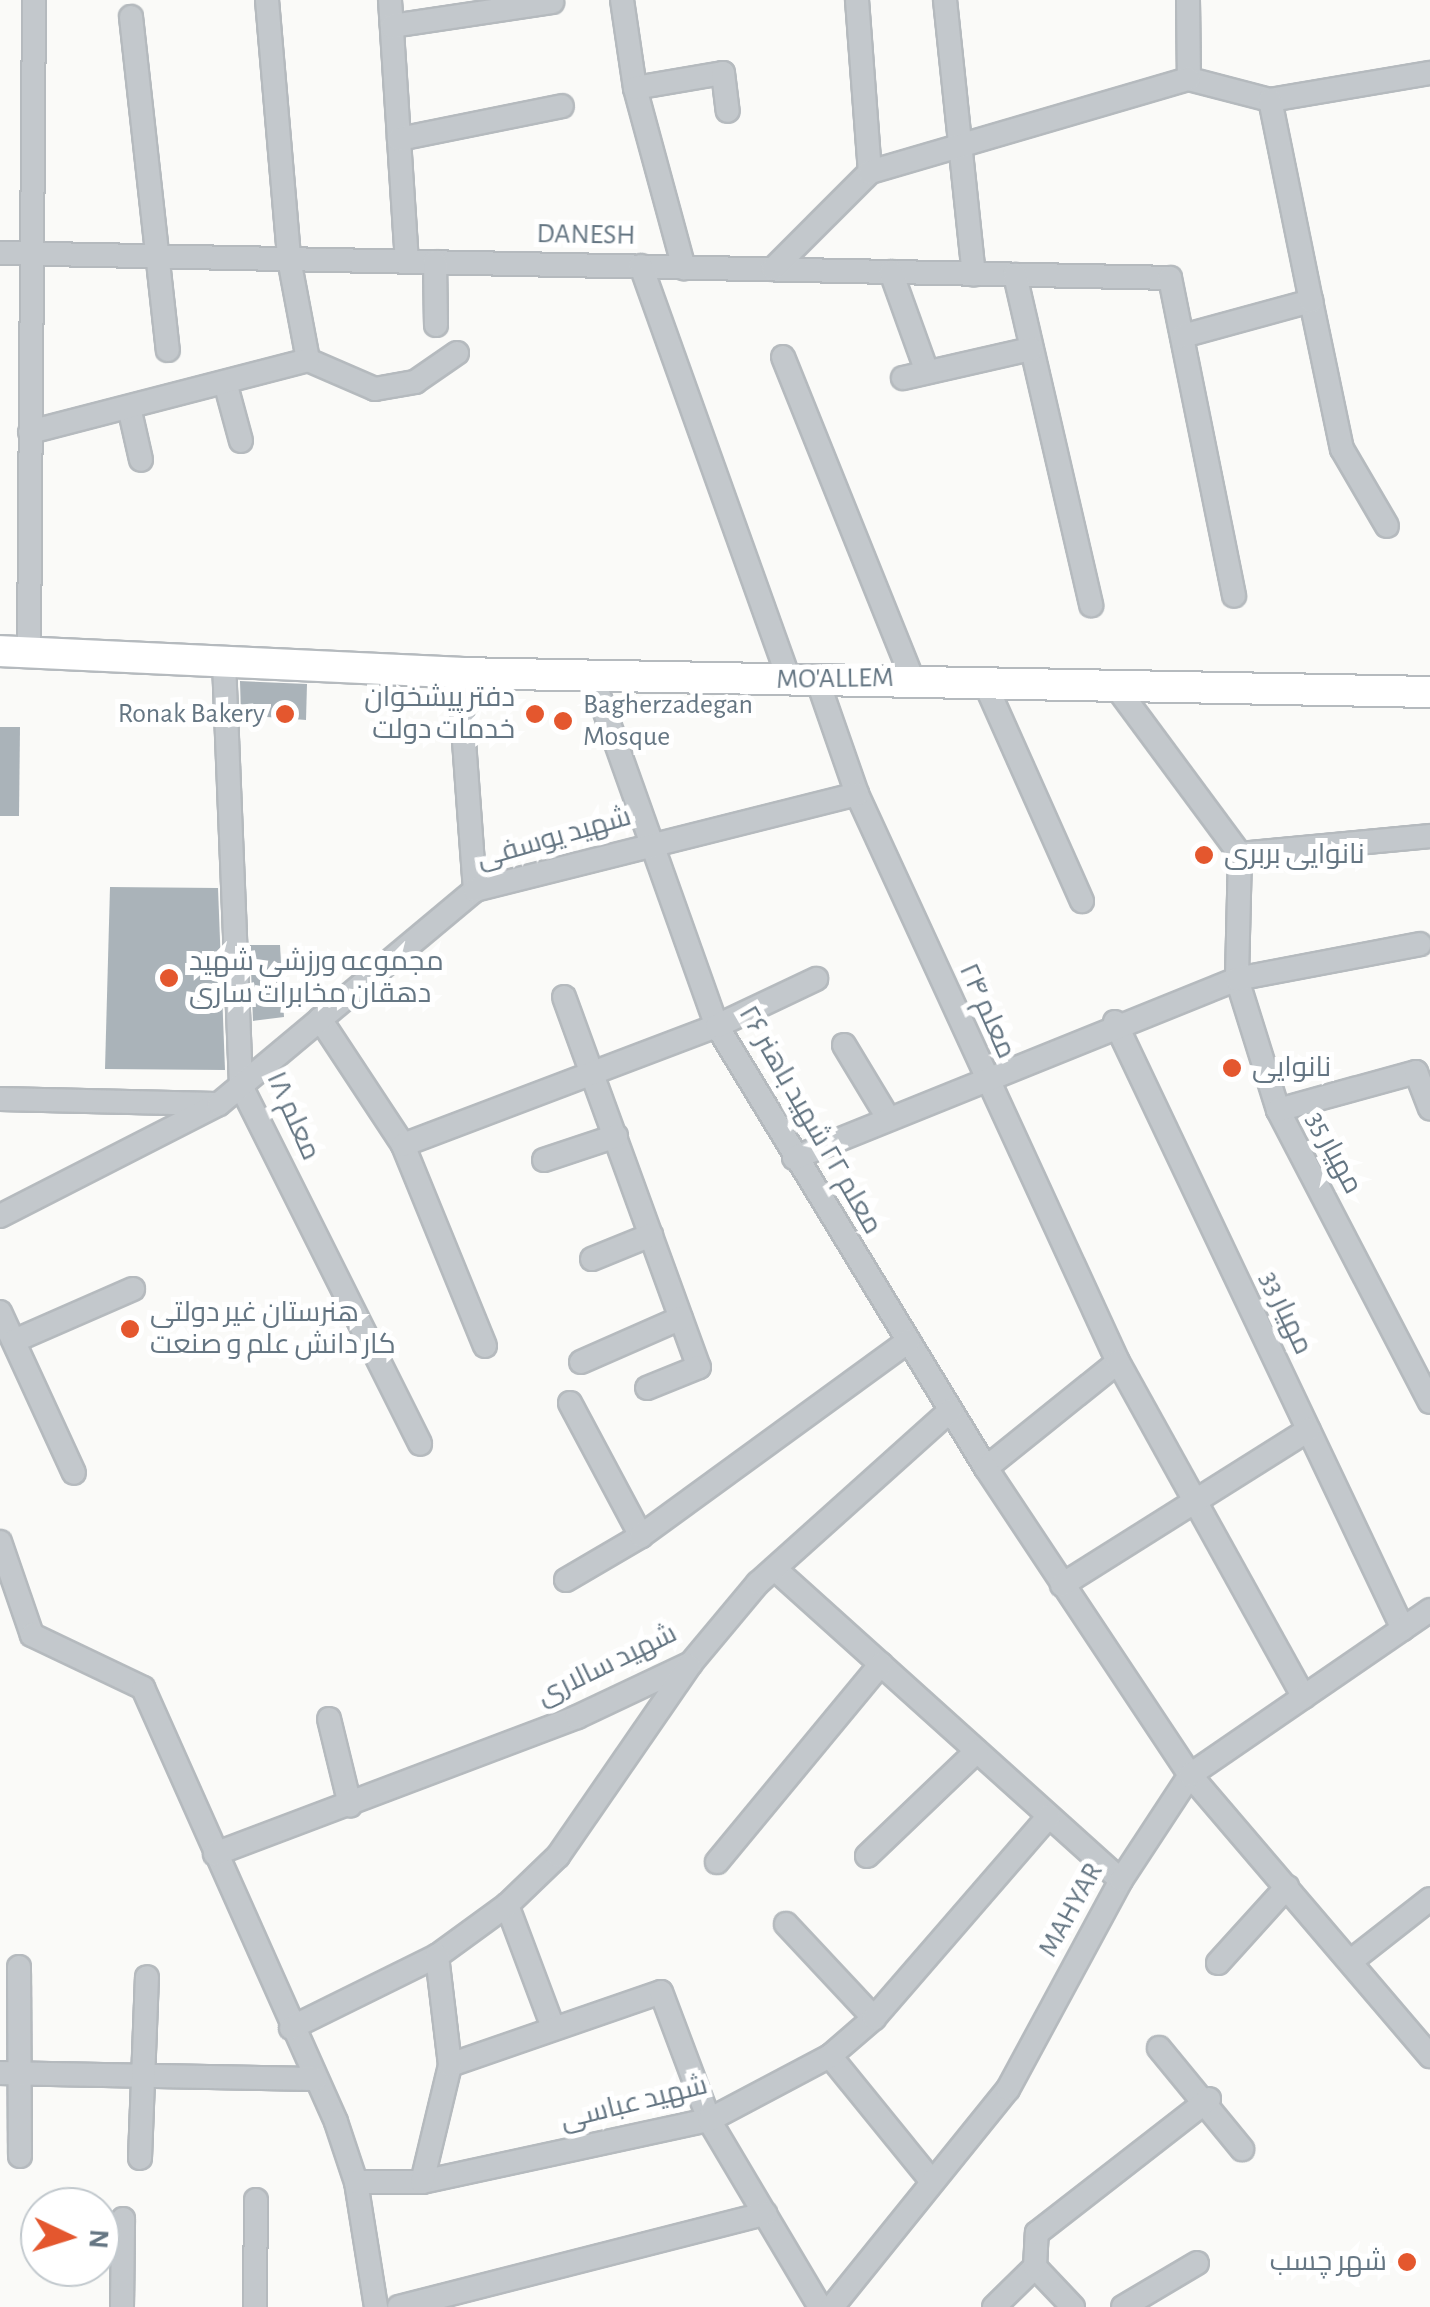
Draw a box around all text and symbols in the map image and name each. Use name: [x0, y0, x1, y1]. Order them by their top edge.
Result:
street label: DANESH: [536, 217, 636, 253]
street label: MO'ALLEM: [776, 661, 894, 697]
place label: دفتر پیشخوان خدمات دولت: [364, 681, 515, 747]
place label: Bagherzadegan Mosque: [583, 688, 753, 754]
place label: Ronak Bakery: [118, 697, 265, 731]
marker: Ronak Bakery: [274, 703, 296, 725]
marker: دفتر پیشخوان خدمات دولت: [524, 703, 546, 725]
marker: Bagherzadegan Mosque: [552, 710, 574, 732]
street label: شهید یوسفی: [473, 800, 635, 876]
place label: نانوایی بربری: [1224, 838, 1365, 872]
marker: نانوایی بربری: [1193, 844, 1215, 866]
place label: مجموعه ورزشی شهید دهقان مخابرات ساری: [189, 945, 444, 1011]
street label: معلم ۲۴: [951, 958, 1023, 1064]
marker: مجموعه ورزشی شهید دهقان مخابرات ساری: [158, 967, 180, 989]
street label: معلم ۲۲ شهید باهنر ۲۶: [731, 1000, 889, 1240]
place label: نانوایی: [1252, 1051, 1331, 1085]
marker: نانوایی: [1221, 1057, 1243, 1079]
street label: معلم ۱۸: [259, 1066, 327, 1166]
street label: مهیار 35: [1298, 1106, 1370, 1200]
street label: مهیار 33: [1252, 1266, 1320, 1360]
place label: هنرستان غیر دولتی کار دانش علم و صنعت: [150, 1296, 396, 1362]
marker: هنرستان غیر دولتی کار دانش علم و صنعت: [119, 1318, 141, 1340]
street label: شهید سالاری: [532, 1617, 682, 1713]
street label: MAHYAR: [1031, 1857, 1111, 1963]
street label: شهید عباسی: [557, 2069, 711, 2137]
north arrow: [20, 2187, 120, 2287]
text: N: [83, 2228, 113, 2250]
place label: شهر چسب: [1270, 2245, 1387, 2279]
marker: شهر چسب: [1396, 2251, 1418, 2273]

